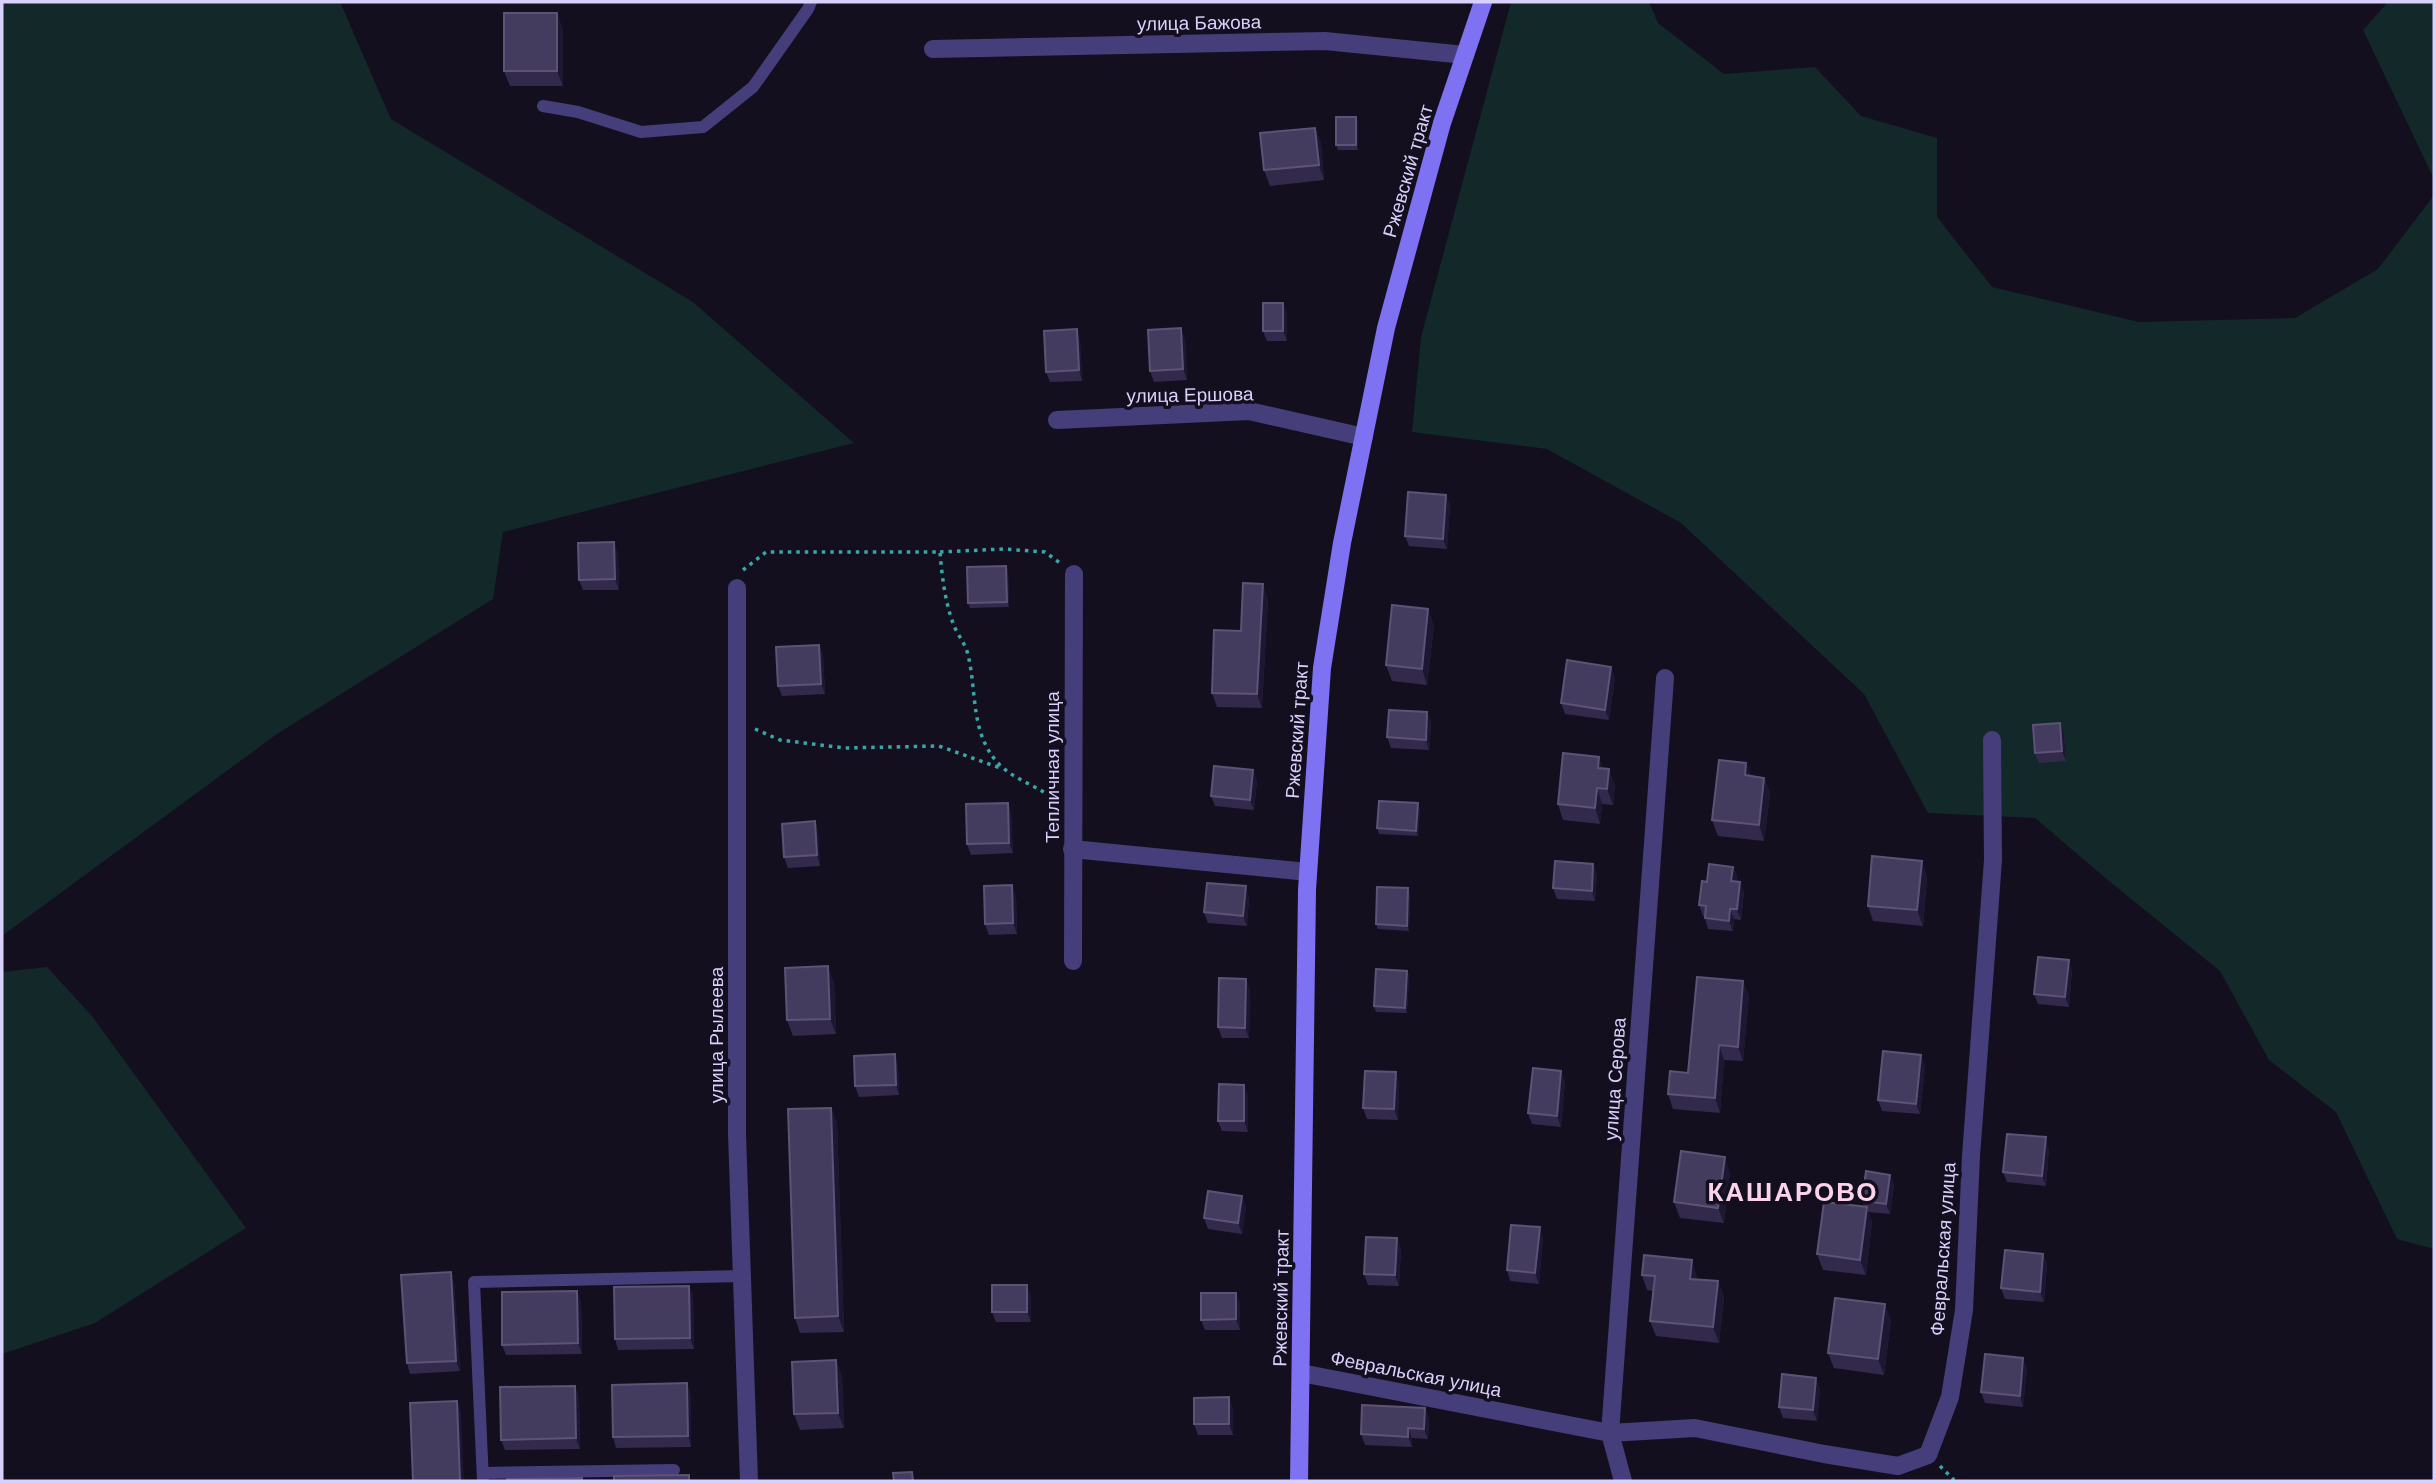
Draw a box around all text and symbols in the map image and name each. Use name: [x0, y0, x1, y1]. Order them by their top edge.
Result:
street label: улица Бажова: [1137, 11, 1262, 35]
street label: Ржевский тракт: [1379, 102, 1437, 240]
street label: улица Ершова: [1126, 383, 1254, 407]
street label: Ржевский тракт: [1282, 661, 1312, 799]
street label: Тепличная улица: [1042, 691, 1063, 843]
street label: улица Рылеева: [706, 966, 727, 1103]
street label: улица Серова: [1600, 1016, 1630, 1141]
street label: Февральская улица: [1926, 1161, 1960, 1336]
district label: КАШАРОВО: [1707, 1177, 1879, 1207]
street label: Ржевский тракт: [1269, 1229, 1293, 1367]
street label: Февральская улица: [1329, 1347, 1504, 1401]

